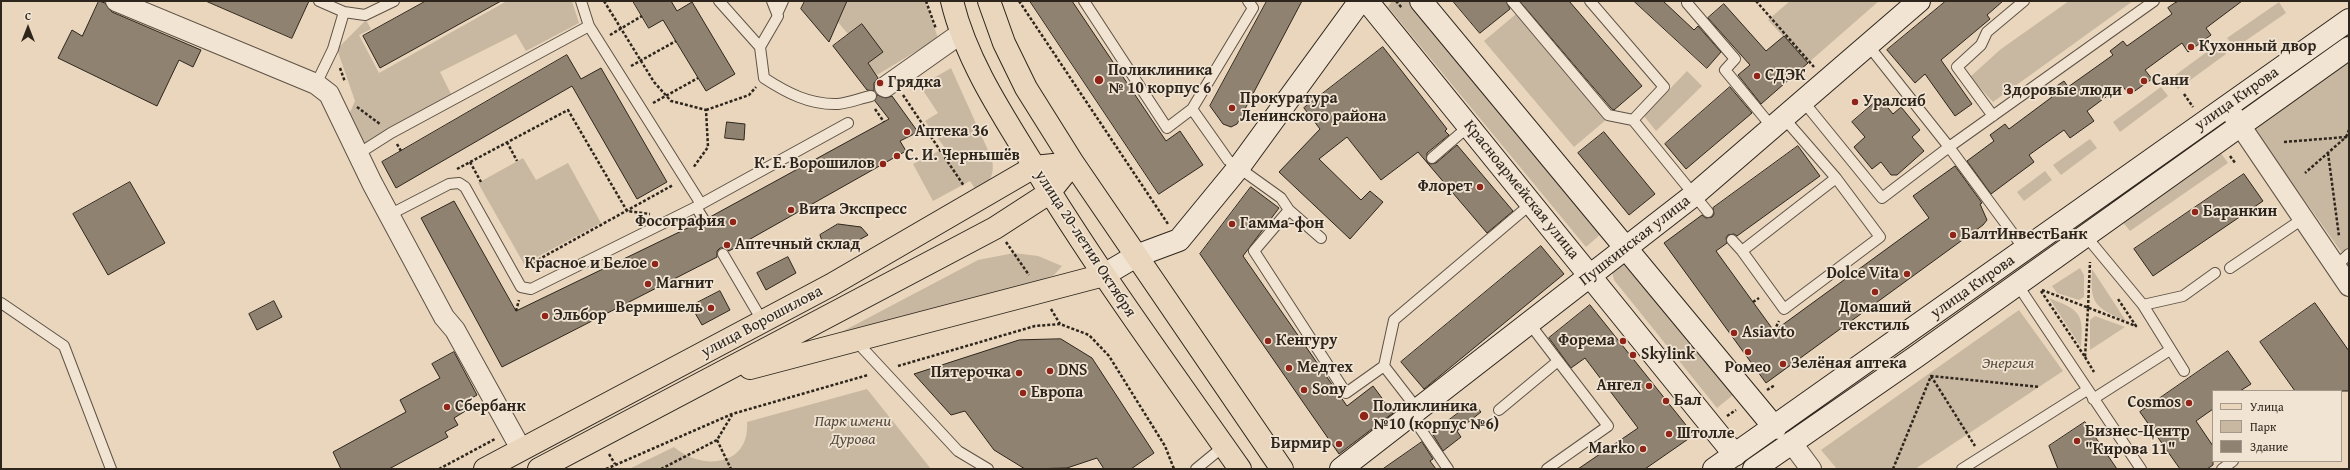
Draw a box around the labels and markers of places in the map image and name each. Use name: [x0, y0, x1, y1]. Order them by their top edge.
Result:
place label: Кухонный двор: [2199, 37, 2316, 57]
marker: Кухонный двор: [2186, 42, 2196, 52]
place label: Поликлиника № 10 корпус 6: [1108, 61, 1213, 99]
place label: СДЭК: [1765, 66, 1806, 86]
marker: СДЭК: [1752, 71, 1762, 81]
place label: Сани: [2152, 71, 2189, 91]
place label: Грядка: [888, 73, 941, 93]
marker: Поликлиника № 10 корпус 6: [1093, 74, 1105, 86]
marker: Сани: [2139, 76, 2149, 86]
marker: Грядка: [875, 78, 885, 88]
place label: Здоровые люди: [2003, 81, 2122, 101]
marker: Здоровые люди: [2125, 86, 2135, 96]
place label: Прокуратура Ленинского района: [1240, 89, 1386, 127]
place label: Уралсиб: [1863, 92, 1926, 112]
marker: Уралсиб: [1850, 97, 1860, 107]
marker: Прокуратура Ленинского района: [1227, 103, 1237, 113]
place label: Аптека 36: [915, 122, 989, 142]
marker: Аптека 36: [902, 127, 912, 137]
place label: С. И. Чернышёв: [905, 146, 1020, 166]
marker: С. И. Чернышёв: [892, 151, 902, 161]
place label: К. Е. Ворошилов: [754, 154, 875, 174]
marker: К. Е. Ворошилов: [878, 159, 888, 169]
place label: Флорет: [1418, 177, 1472, 197]
marker: Флорет: [1475, 182, 1485, 192]
place label: Вита Экспресс: [799, 200, 907, 220]
place label: Баранкин: [2203, 202, 2277, 222]
marker: Вита Экспресс: [786, 205, 796, 215]
marker: Баранкин: [2190, 207, 2200, 217]
place label: Фосография: [635, 212, 725, 232]
place label: Гамма-фон: [1240, 214, 1324, 234]
marker: Фосография: [728, 217, 738, 227]
marker: Гамма-фон: [1227, 219, 1237, 229]
place label: БалтИнвестБанк: [1961, 225, 2087, 245]
marker: БалтИнвестБанк: [1948, 230, 1958, 240]
place label: Аптечный склад: [735, 235, 860, 255]
marker: Аптечный склад: [722, 240, 732, 250]
place label: Красное и Белое: [525, 254, 647, 274]
marker: Красное и Белое: [650, 259, 660, 269]
place label: Dolce Vita: [1826, 264, 1899, 284]
marker: Dolce Vita: [1902, 269, 1912, 279]
place label: Магнит: [656, 274, 713, 294]
marker: Магнит: [643, 279, 653, 289]
marker: Домаший текстиль: [1870, 287, 1880, 297]
place label: Вермишель: [616, 298, 703, 318]
place label: Домаший текстиль: [1838, 298, 1912, 336]
marker: Вермишель: [706, 303, 716, 313]
place label: Эльбор: [553, 306, 607, 326]
marker: Эльбор: [540, 311, 550, 321]
place label: Asiavto: [1742, 323, 1795, 343]
marker: Asiavto: [1729, 328, 1739, 338]
place label: Кенгуру: [1276, 331, 1338, 351]
place label: Форема: [1558, 331, 1615, 351]
marker: Кенгуру: [1263, 336, 1273, 346]
marker: Форема: [1618, 336, 1628, 346]
place label: Skylink: [1641, 345, 1695, 365]
marker: Ромео: [1743, 347, 1753, 357]
marker: Skylink: [1628, 350, 1638, 360]
place label: Зелёная аптека: [1791, 354, 1907, 374]
place label: Медтех: [1297, 358, 1353, 378]
place label: Ромео: [1725, 358, 1771, 378]
marker: Зелёная аптека: [1778, 359, 1788, 369]
place label: DNS: [1058, 361, 1088, 381]
place label: Пятерочка: [931, 363, 1011, 383]
marker: Медтех: [1284, 363, 1294, 373]
marker: DNS: [1045, 366, 1055, 376]
marker: Пятерочка: [1014, 368, 1024, 378]
place label: Ангел: [1597, 376, 1641, 396]
place label: Sony: [1312, 380, 1347, 400]
marker: Ангел: [1644, 381, 1654, 391]
place label: Европа: [1031, 383, 1083, 403]
marker: Sony: [1299, 385, 1309, 395]
marker: Европа: [1018, 388, 1028, 398]
place label: Бал: [1674, 391, 1701, 411]
place label: Cosmos: [2127, 393, 2181, 413]
marker: Бал: [1661, 396, 1671, 406]
place label: Сбербанк: [455, 397, 526, 417]
place label: Поликлиника №10 (корпус №6): [1373, 397, 1499, 435]
marker: Cosmos: [2184, 398, 2194, 408]
marker: Сбербанк: [442, 402, 452, 412]
marker: Поликлиника №10 (корпус №6): [1358, 410, 1370, 422]
place label: Бизнес-Центр "Кирова 11": [2085, 422, 2190, 460]
place label: Штолле: [1677, 424, 1735, 444]
marker: Штолле: [1664, 429, 1674, 439]
place label: Бирмир: [1271, 434, 1331, 454]
marker: Бизнес-Центр "Кирова 11": [2072, 436, 2082, 446]
marker: Бирмир: [1334, 439, 1344, 449]
place label: Marko: [1588, 439, 1635, 459]
marker: Marko: [1638, 444, 1648, 454]

